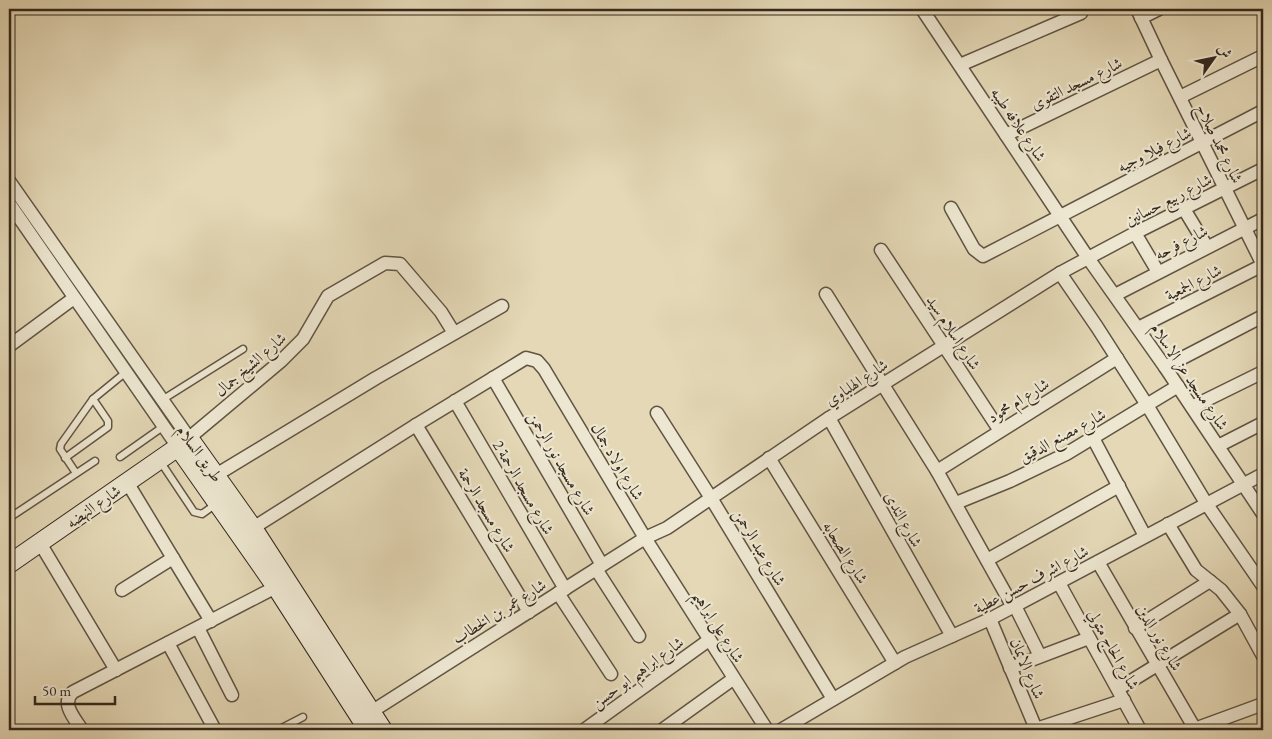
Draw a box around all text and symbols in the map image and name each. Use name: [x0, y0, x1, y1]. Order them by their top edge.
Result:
north arrow: [1190, 32, 1240, 82]
text: ش: [1214, 40, 1236, 62]
street label: شارع مسجد التقوى: [1027, 52, 1127, 117]
street label: شارع علافه طيبه: [984, 83, 1051, 167]
street label: شارع محمد صلاح: [1188, 100, 1248, 188]
street label: شارع فيلا وجيه: [1113, 122, 1196, 180]
street label: شارع ربيع حسانين: [1121, 169, 1218, 235]
street label: شارع فرحه: [1151, 220, 1213, 267]
street label: شارع الجمعية: [1161, 259, 1226, 308]
street label: شارع اسلام سيد: [918, 291, 986, 376]
street label: شارع مسجد عز الاسلام: [1143, 319, 1233, 436]
street label: شارع الشيخ جمال: [210, 327, 293, 404]
street label: شارع الهلباوي: [821, 354, 893, 413]
street label: شارع ام محمود: [983, 373, 1055, 431]
street label: شارع مصنع الدقيق: [1015, 404, 1112, 472]
street label: شارع مسجد نور الرحمن: [521, 407, 600, 521]
street label: شارع اولاد جمال: [584, 419, 649, 505]
street label: طريق السلام: [168, 420, 228, 489]
street label: شارع مسجد الرحمة 2: [485, 436, 559, 540]
street label: شارع مسجد الرحمة: [451, 464, 520, 558]
street label: شارع النهضه: [62, 480, 127, 535]
street label: شارع الندى: [877, 488, 928, 552]
street label: شارع عبد الرحمن: [726, 505, 791, 591]
street label: شارع الصحابه: [816, 517, 873, 589]
street label: شارع اشرف حسن عطية: [970, 540, 1094, 621]
street label: شارع عمر بن الخطاب: [448, 574, 552, 651]
street label: شارع على ابراهيم: [683, 586, 749, 670]
street label: شارع نور الدين: [1129, 600, 1187, 676]
street label: شارع الحاج متولي: [1079, 605, 1144, 695]
street label: شارع ابراهيم ابو حسن: [587, 632, 691, 718]
street label: شارع الايمان: [1003, 634, 1050, 703]
scale bar: [35, 674, 115, 706]
text: 50 m: [42, 681, 71, 700]

